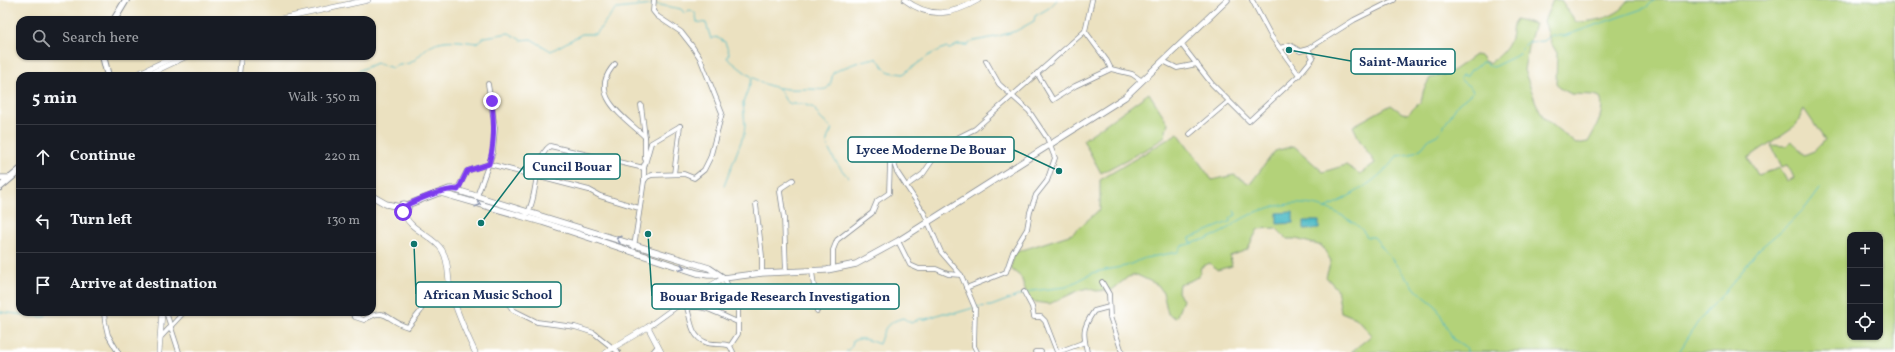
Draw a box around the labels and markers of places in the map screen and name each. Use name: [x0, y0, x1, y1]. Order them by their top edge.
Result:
callout: Saint-Maurice: [1351, 49, 1455, 74]
callout: Lycee Moderne De Bouar: [848, 137, 1014, 162]
callout: Cuncil Bouar: [524, 154, 620, 179]
callout: African Music School: [416, 282, 561, 307]
callout: Bouar Brigade Research Investigation: [652, 284, 899, 309]

